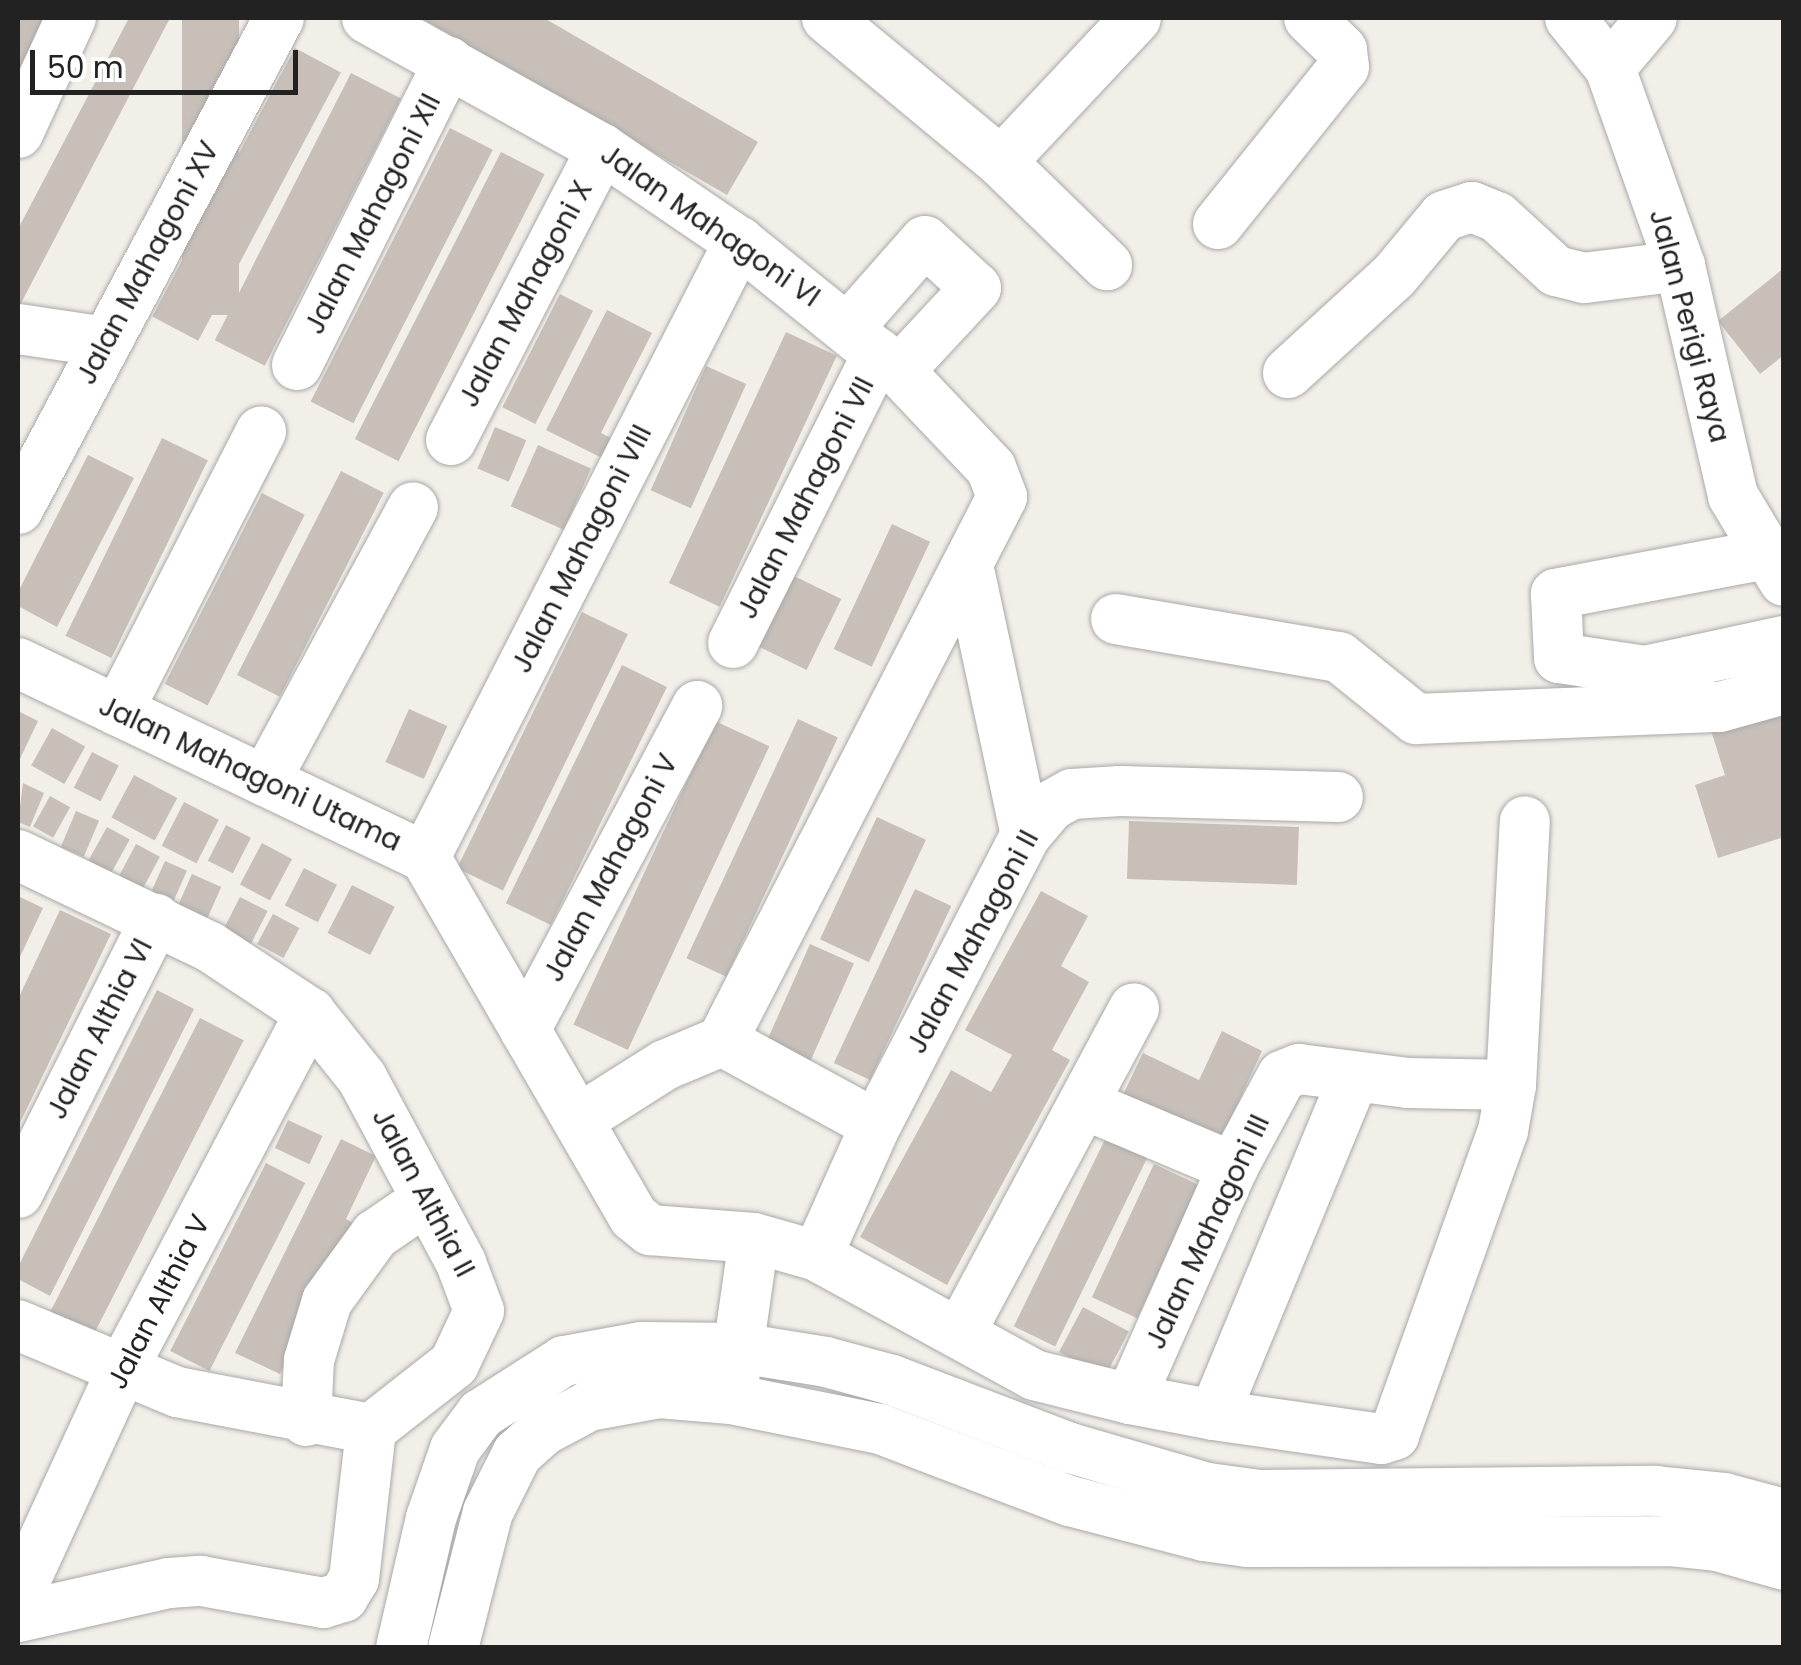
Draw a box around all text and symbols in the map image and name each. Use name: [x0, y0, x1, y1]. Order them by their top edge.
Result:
scale bar: [35, 30, 302, 92]
text: 50 m: [47, 46, 124, 89]
street label: Jalan Mahagoni XII: [298, 88, 448, 340]
street label: Jalan Mahagoni XV: [70, 136, 226, 390]
street label: Jalan Mahagoni VI: [594, 138, 826, 314]
street label: Jalan Mahagoni X: [452, 175, 600, 413]
street label: Jalan Perigi Raya: [1642, 206, 1736, 446]
street label: Jalan Mahagoni VII: [730, 372, 882, 624]
street label: Jalan Mahagoni VIII: [505, 419, 659, 679]
street label: Jalan Mahagoni Utama: [93, 689, 407, 859]
street label: Jalan Mahagoni V: [537, 748, 685, 988]
street label: Jalan Mahagoni II: [900, 825, 1046, 1059]
street label: Jalan Althia VI: [40, 933, 160, 1125]
street label: Jalan Althia II: [365, 1103, 481, 1283]
street label: Jalan Mahagoni III: [1139, 1109, 1277, 1355]
street label: Jalan Althia V: [101, 1209, 217, 1395]

